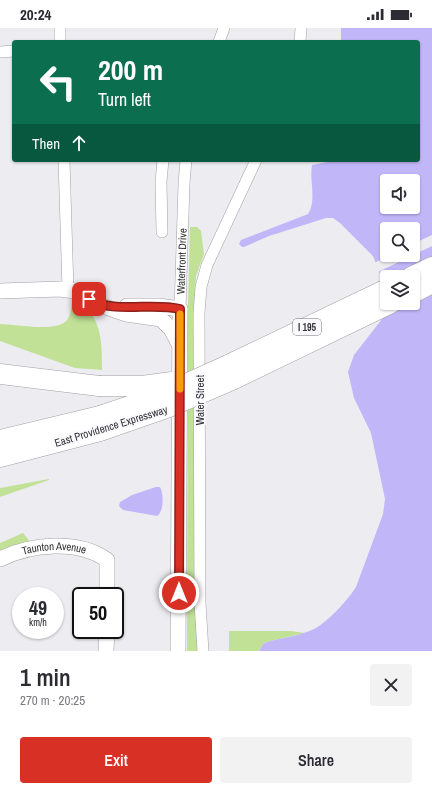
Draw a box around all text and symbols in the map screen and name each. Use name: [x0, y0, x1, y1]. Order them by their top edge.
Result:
text: 20:24: [20, 4, 51, 25]
text: 200 m: [98, 51, 163, 89]
icon: left: [32, 56, 84, 108]
text: Turn left: [98, 87, 151, 112]
icon: ahead: [68, 132, 90, 154]
text: Then: [32, 133, 60, 154]
map controls: [380, 174, 420, 310]
button: sound: [380, 174, 420, 214]
button: search: [380, 222, 420, 262]
street label: Waterfront Drive: [173, 228, 190, 294]
button: layers: [380, 270, 420, 310]
pin: [72, 282, 106, 316]
icon: arrive: [78, 288, 100, 310]
road number: I 195: [293, 319, 321, 335]
street label: Water Street: [193, 374, 207, 425]
street label: East Providence Expressway: [53, 402, 170, 450]
street label: Taunton Avenue: [20, 539, 88, 558]
position arrow: [158, 572, 200, 614]
speed limit sign: 50: [72, 587, 124, 639]
text: 49: [29, 594, 47, 621]
text: km/h: [29, 616, 47, 629]
text: 1 min: [20, 661, 71, 693]
button: close: [370, 664, 412, 706]
text: 270 m · 20:25: [20, 692, 85, 709]
button: Exit: [20, 737, 212, 783]
button: Share: [220, 737, 412, 783]

